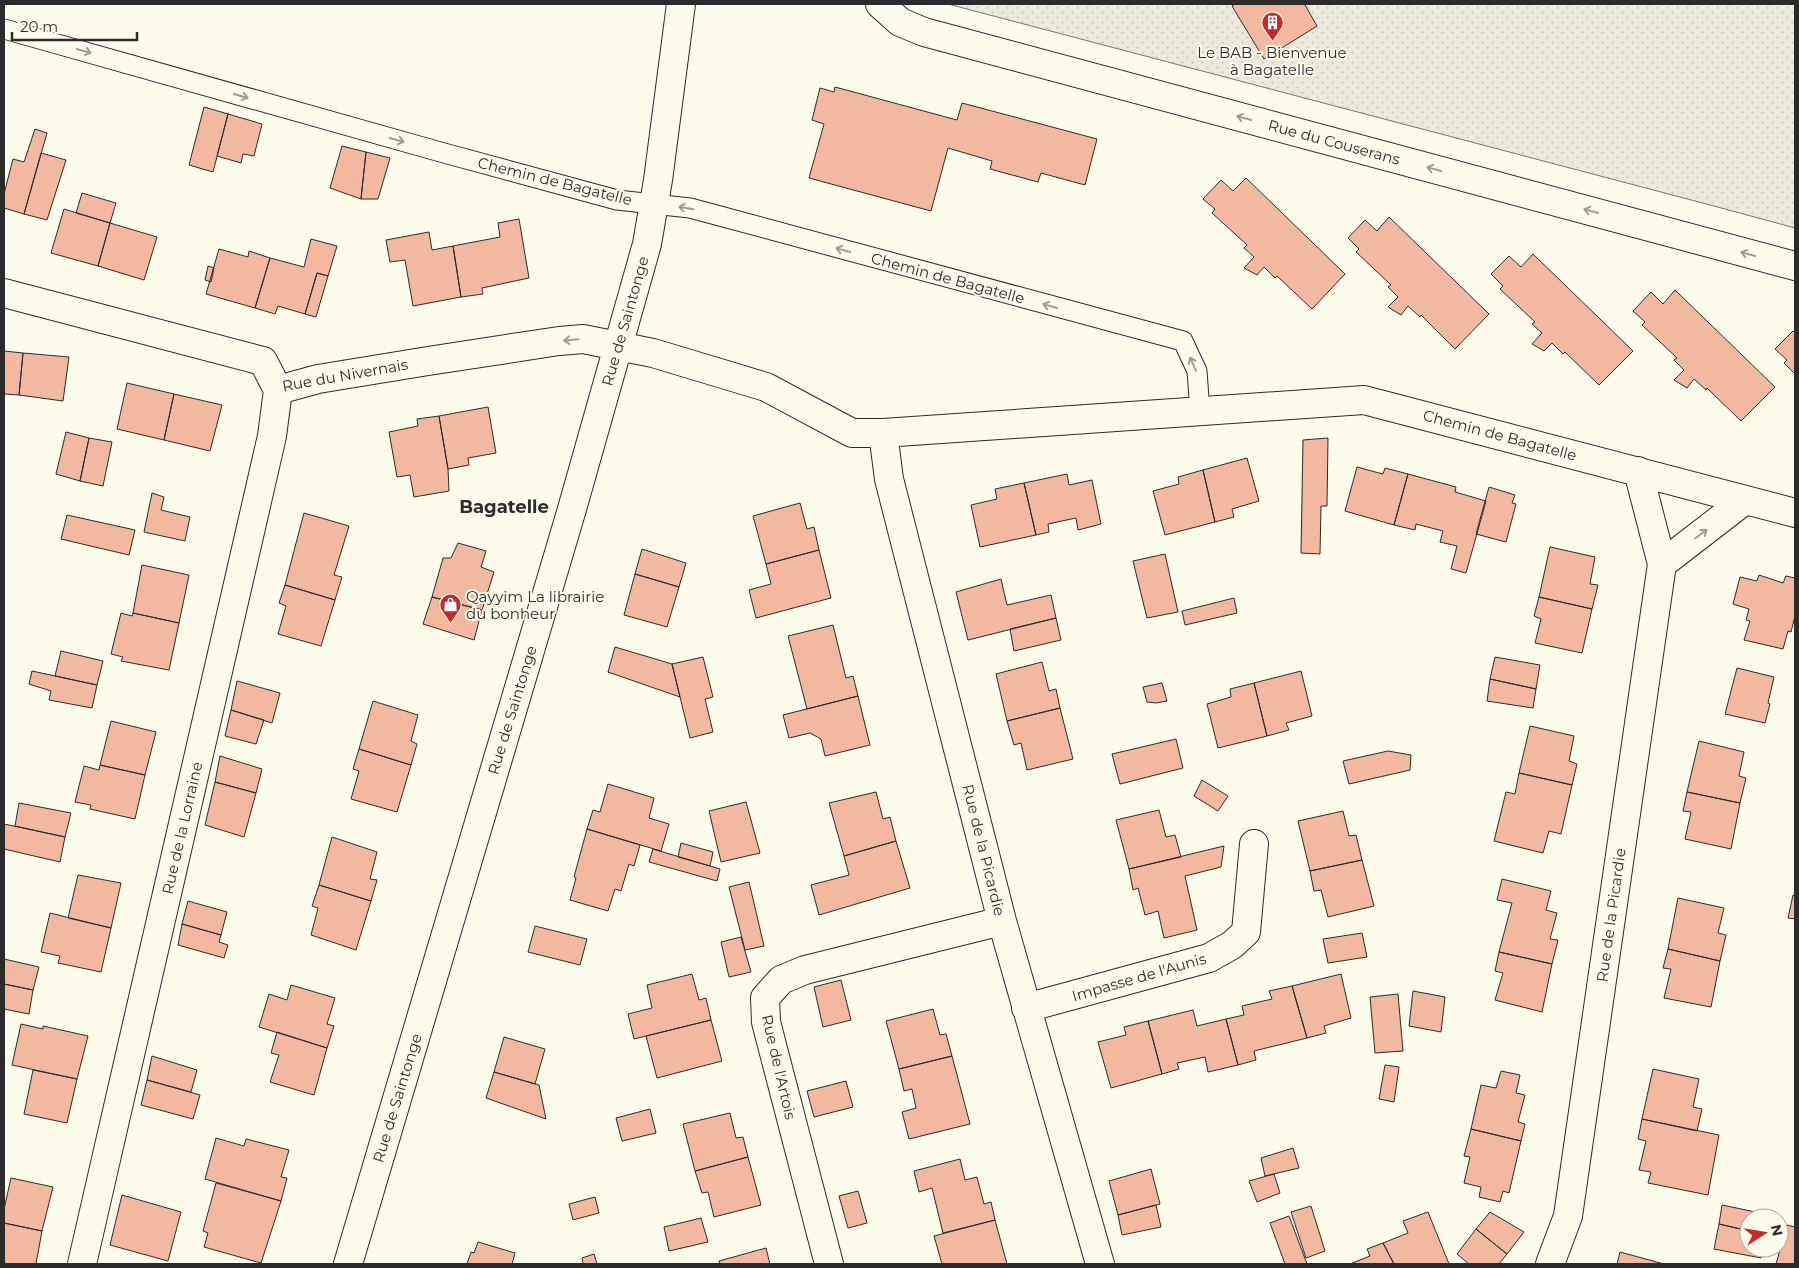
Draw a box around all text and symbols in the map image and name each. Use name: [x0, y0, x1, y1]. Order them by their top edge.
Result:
scale bar: [12, 10, 138, 42]
building icon: Le BAB - Bienvenue à Bagatelle: [1260, 11, 1284, 42]
text: 20 m: [20, 17, 58, 36]
place label: Le BAB - Bienvenue à Bagatelle: [1197, 43, 1347, 79]
one-way arrow: [76, 47, 92, 57]
one-way arrow: [232, 91, 248, 101]
one-way arrow: [1236, 113, 1252, 122]
street label: Rue du Couserans: [1266, 115, 1402, 169]
one-way arrow: [389, 135, 405, 145]
street label: Chemin de Bagatelle: [476, 153, 634, 209]
one-way arrow: [1427, 164, 1443, 173]
one-way arrow: [678, 203, 694, 213]
one-way arrow: [1584, 206, 1600, 216]
one-way arrow: [835, 245, 851, 254]
street label: Chemin de Bagatelle: [869, 248, 1027, 308]
one-way arrow: [1741, 248, 1757, 258]
street label: Rue de Saintonge: [597, 254, 653, 388]
one-way arrow: [1043, 301, 1059, 310]
one-way arrow: [563, 335, 579, 344]
street label: Rue du Nivernais: [281, 355, 409, 395]
one-way arrow: [1188, 357, 1198, 372]
street label: Chemin de Bagatelle: [1421, 405, 1579, 465]
district label: Bagatelle: [459, 496, 549, 518]
one-way arrow: [1694, 529, 1707, 540]
place label: Qayyim La librairie du bonheur: [466, 587, 604, 623]
shop icon: Qayyim La librairie du bonheur: [438, 593, 462, 624]
street label: Rue de Saintonge: [483, 643, 541, 777]
street label: Rue de la Lorraine: [158, 760, 206, 896]
street label: Rue de la Picardie: [958, 782, 1010, 918]
street label: Rue de la Picardie: [1592, 847, 1630, 983]
street label: Impasse de l'Aunis: [1070, 949, 1208, 1005]
street label: Rue de l'Artois: [758, 1013, 800, 1121]
street label: Rue de Saintonge: [368, 1031, 426, 1165]
north arrow: [1739, 1208, 1789, 1258]
text: N: [1767, 1223, 1787, 1238]

